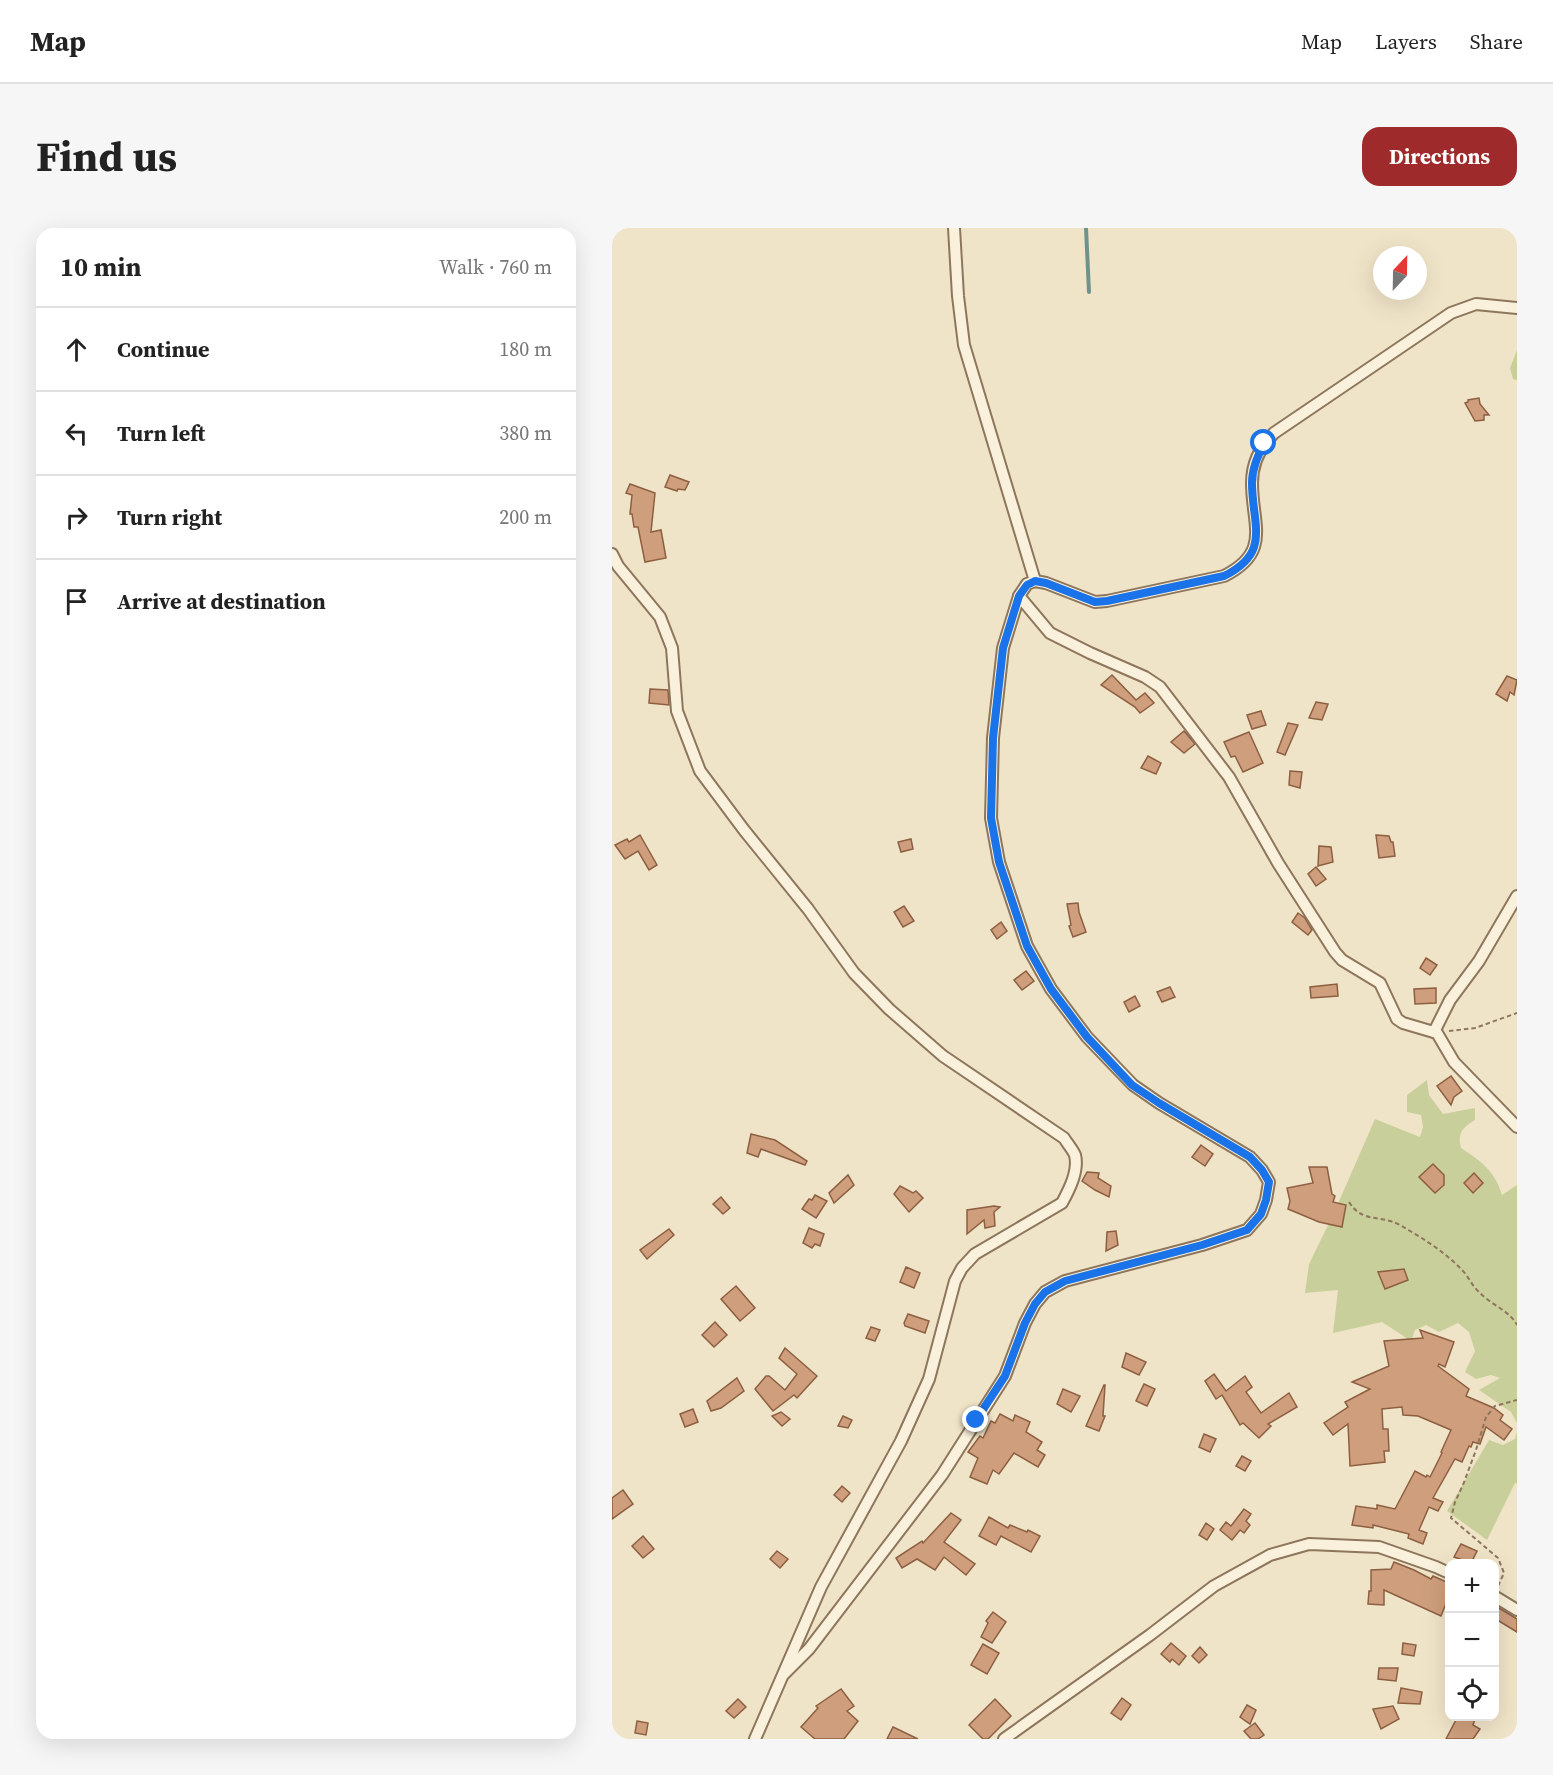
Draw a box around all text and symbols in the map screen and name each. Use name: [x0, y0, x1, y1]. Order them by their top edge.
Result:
text: Map: [30, 22, 86, 60]
text: Map: [1301, 27, 1342, 56]
text: Layers: [1375, 27, 1437, 56]
text: Share: [1470, 27, 1523, 56]
text: Find us: [36, 127, 177, 185]
button: Directions: [1362, 127, 1517, 186]
north arrow: [1373, 246, 1427, 300]
text: 10 min: [60, 249, 142, 285]
text: Walk · 760 m: [439, 253, 552, 281]
icon: ahead: [60, 333, 93, 366]
text: Continue: [117, 334, 210, 364]
text: 180 m: [499, 335, 552, 363]
icon: left: [60, 417, 93, 450]
text: Turn left: [117, 418, 205, 448]
text: 380 m: [499, 419, 552, 447]
route start: [1250, 429, 1276, 455]
icon: right: [60, 501, 93, 534]
text: Turn right: [117, 502, 222, 532]
text: 200 m: [499, 503, 552, 531]
icon: arrive: [60, 585, 93, 618]
text: Arrive at destination: [117, 586, 326, 616]
route end: [962, 1406, 988, 1432]
map controls: [1445, 1559, 1499, 1721]
button: +: [1445, 1559, 1499, 1613]
button: −: [1445, 1613, 1499, 1667]
button: locate: [1445, 1667, 1499, 1721]

